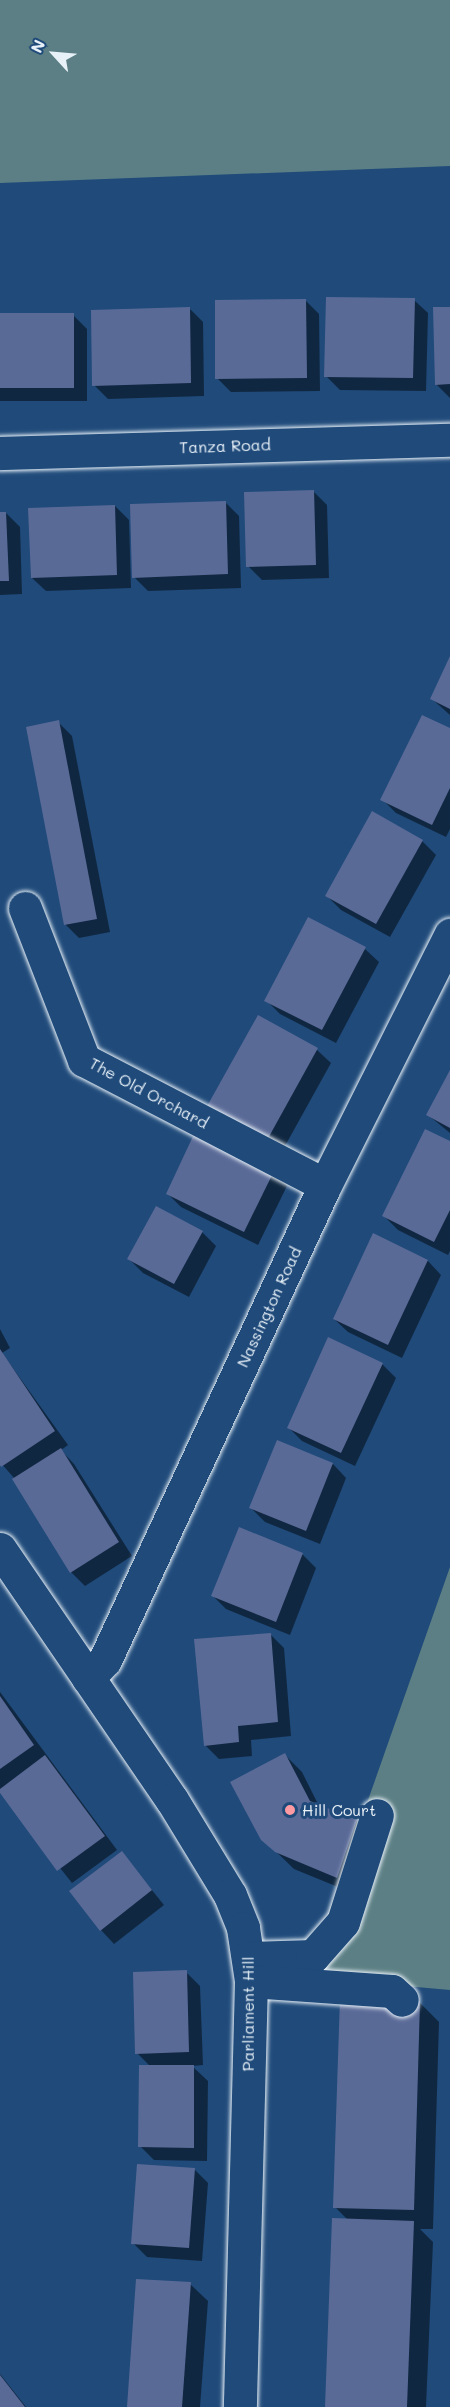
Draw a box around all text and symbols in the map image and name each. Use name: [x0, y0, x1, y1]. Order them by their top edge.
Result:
north arrow: [24, 24, 84, 84]
text: N: [25, 36, 49, 56]
street label: Tanza Road: [179, 435, 271, 457]
street label: The Old Orchard: [86, 1053, 212, 1133]
street label: Nassington Road: [233, 1244, 305, 1370]
place label: Hill Court: [302, 1800, 376, 1820]
marker: Hill Court: [283, 1803, 297, 1817]
street label: Parliament Hill: [238, 1957, 258, 2071]

